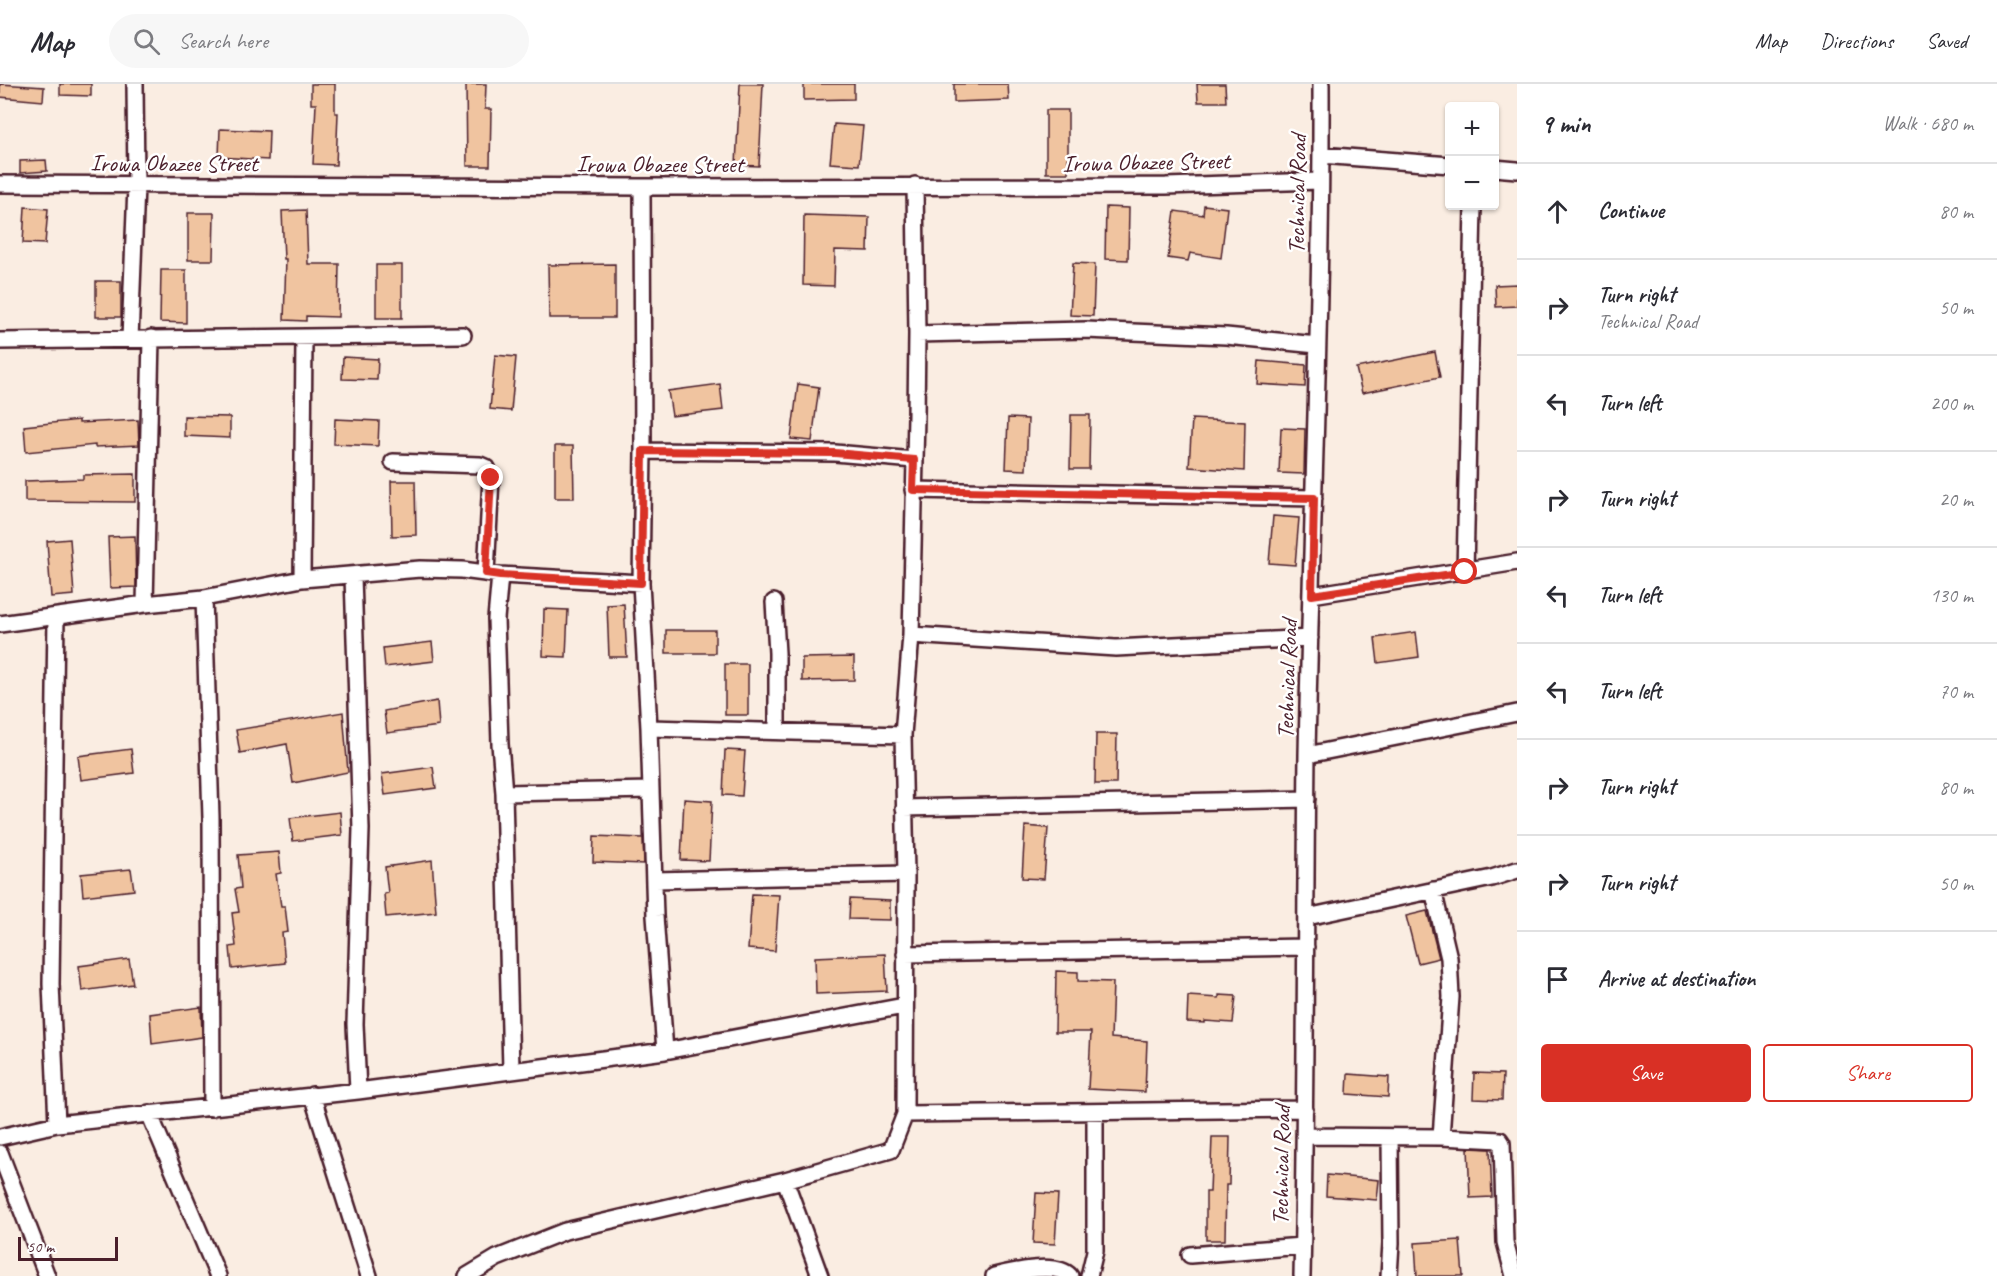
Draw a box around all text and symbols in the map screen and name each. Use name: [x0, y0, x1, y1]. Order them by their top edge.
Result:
search box: [109, 14, 529, 68]
text: Map: [30, 24, 73, 59]
icon: search: [130, 25, 163, 58]
text: Search here: [178, 27, 268, 55]
text: Map: [1755, 28, 1787, 54]
text: Directions: [1820, 28, 1893, 54]
text: Saved: [1926, 28, 1967, 54]
map controls: [1445, 102, 1499, 210]
button: +: [1445, 102, 1499, 156]
text: 9 min: [1541, 107, 1591, 140]
text: Walk · 680 m: [1883, 111, 1973, 136]
street label: Technical Road: [1281, 130, 1313, 254]
street label: Irowa Obazee Street: [1062, 146, 1232, 178]
street label: Irowa Obazee Street: [90, 148, 260, 178]
street label: Irowa Obazee Street: [576, 149, 746, 179]
button: −: [1445, 156, 1499, 210]
icon: ahead: [1541, 195, 1574, 228]
text: Continue: [1598, 197, 1664, 225]
text: 80 m: [1939, 199, 1973, 224]
text: Turn right: [1598, 281, 1675, 309]
icon: right: [1541, 291, 1574, 324]
text: 50 m: [1939, 295, 1973, 320]
text: Technical Road: [1598, 309, 1698, 334]
icon: left: [1541, 387, 1574, 420]
text: Turn left: [1598, 389, 1662, 417]
text: 200 m: [1930, 391, 1973, 416]
route end: [477, 464, 503, 490]
icon: right: [1541, 483, 1574, 516]
text: Turn right: [1598, 485, 1675, 513]
text: 20 m: [1939, 487, 1973, 512]
route start: [1451, 558, 1477, 584]
icon: left: [1541, 579, 1574, 612]
text: Turn left: [1598, 581, 1662, 609]
text: 130 m: [1930, 583, 1973, 608]
street label: Technical Road: [1270, 615, 1304, 739]
icon: left: [1541, 675, 1574, 708]
text: Turn left: [1598, 677, 1662, 705]
text: 70 m: [1939, 679, 1973, 704]
icon: right: [1541, 771, 1574, 804]
text: Turn right: [1598, 773, 1675, 801]
text: 80 m: [1939, 775, 1973, 800]
icon: right: [1541, 867, 1574, 900]
text: Turn right: [1598, 869, 1675, 897]
text: 50 m: [1939, 871, 1973, 896]
icon: arrive: [1541, 963, 1574, 996]
text: Arrive at destination: [1598, 965, 1755, 993]
button: Save: [1541, 1044, 1751, 1102]
button: Share: [1763, 1044, 1973, 1102]
street label: Technical Road: [1265, 1101, 1297, 1225]
scale bar: [18, 1234, 118, 1262]
text: 50 m: [27, 1237, 54, 1257]

